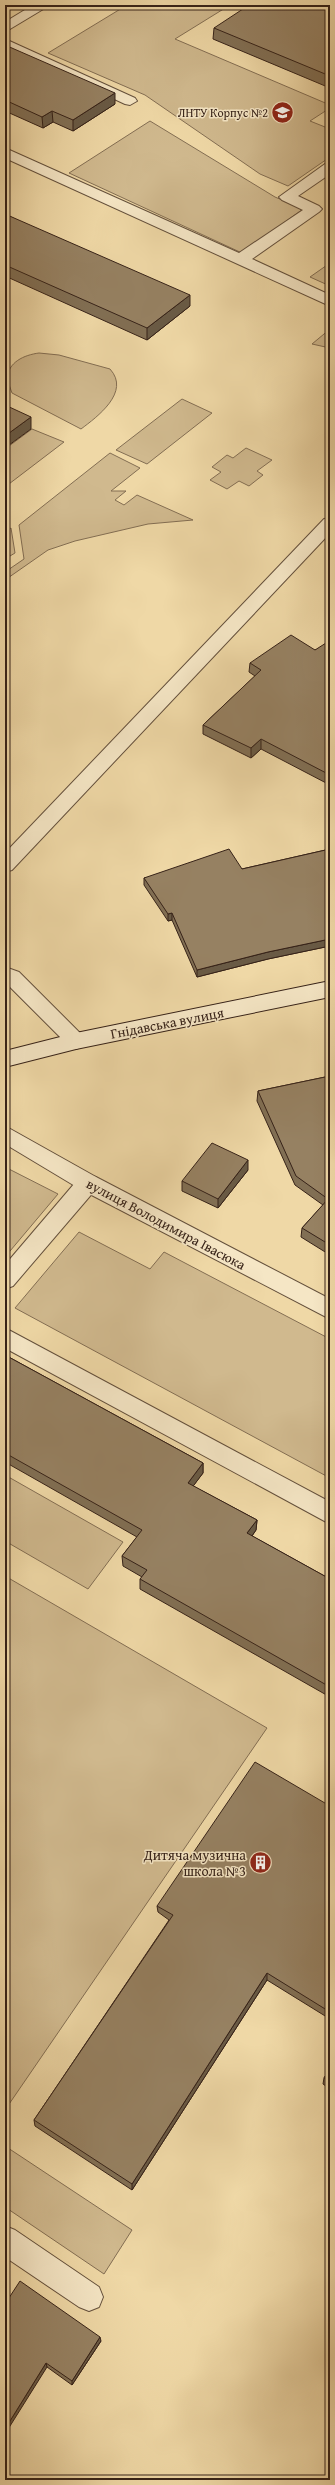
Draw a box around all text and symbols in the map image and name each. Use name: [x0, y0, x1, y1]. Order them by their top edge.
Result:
school or university icon: ЛНТУ Корпус №2: [270, 99, 296, 125]
place label: ЛНТУ Корпус №2: [178, 104, 268, 121]
street label: Гнідавська вулиця: [109, 1002, 225, 1044]
street label: вулиця Володимира Івасюка: [83, 1173, 249, 1275]
place label: Дитяча музична школа №3: [143, 1845, 246, 1881]
building icon: Дитяча музична школа №3: [248, 1850, 274, 1876]

